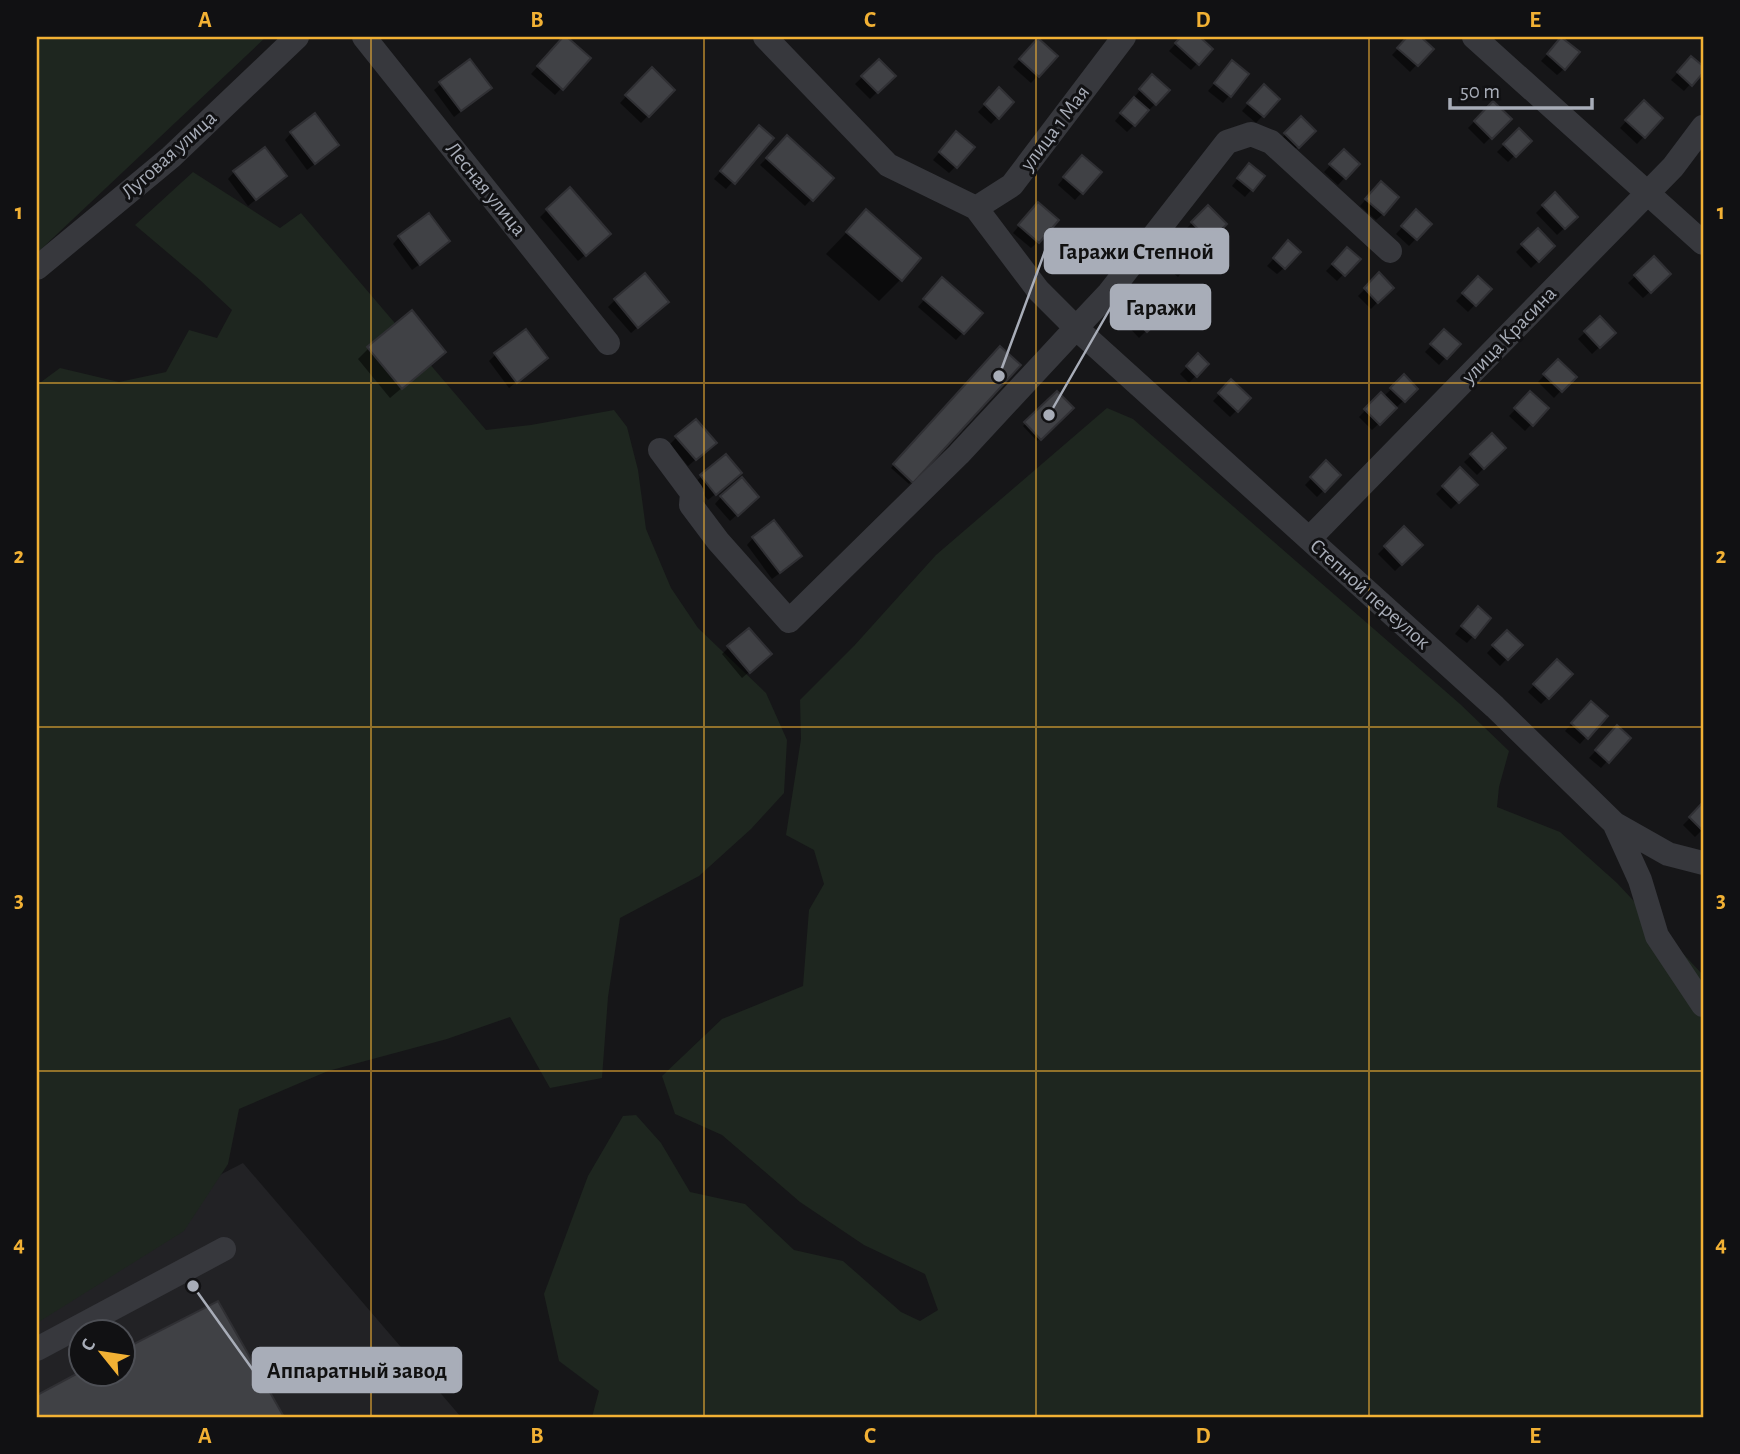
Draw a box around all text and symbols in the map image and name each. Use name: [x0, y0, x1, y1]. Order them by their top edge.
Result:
text: A: [198, 9, 212, 32]
text: B: [530, 9, 544, 32]
text: C: [864, 9, 876, 32]
text: D: [1195, 9, 1211, 32]
text: E: [1529, 9, 1541, 32]
scale bar: [1450, 66, 1591, 110]
text: 50 m: [1460, 81, 1500, 102]
street label: улица 1 Мая: [1016, 82, 1094, 175]
street label: Луговая улица: [117, 107, 221, 203]
street label: Лесная улица: [442, 138, 530, 240]
text: 1: [15, 201, 23, 224]
text: 1: [1717, 201, 1725, 224]
callout: Гаражи Степной: [1045, 229, 1228, 273]
text: Гаражи Степной: [1058, 241, 1214, 264]
street label: улица Красина: [1457, 282, 1560, 388]
callout: Гаражи: [1111, 285, 1210, 329]
text: Гаражи: [1125, 297, 1197, 320]
street label: Степной переулок: [1306, 535, 1434, 653]
text: 2: [14, 545, 25, 568]
text: 2: [1716, 545, 1727, 568]
text: 3: [14, 889, 24, 912]
text: 3: [1716, 889, 1726, 912]
text: 4: [13, 1233, 25, 1256]
text: 4: [1715, 1233, 1727, 1256]
north arrow: [66, 1318, 136, 1388]
text: С: [78, 1336, 99, 1355]
callout: Аппаратный завод: [253, 1348, 461, 1392]
text: Аппаратный завод: [267, 1360, 447, 1383]
text: A: [198, 1425, 212, 1448]
text: B: [530, 1425, 544, 1448]
text: C: [864, 1425, 876, 1448]
text: D: [1195, 1425, 1211, 1448]
text: E: [1529, 1425, 1541, 1448]

